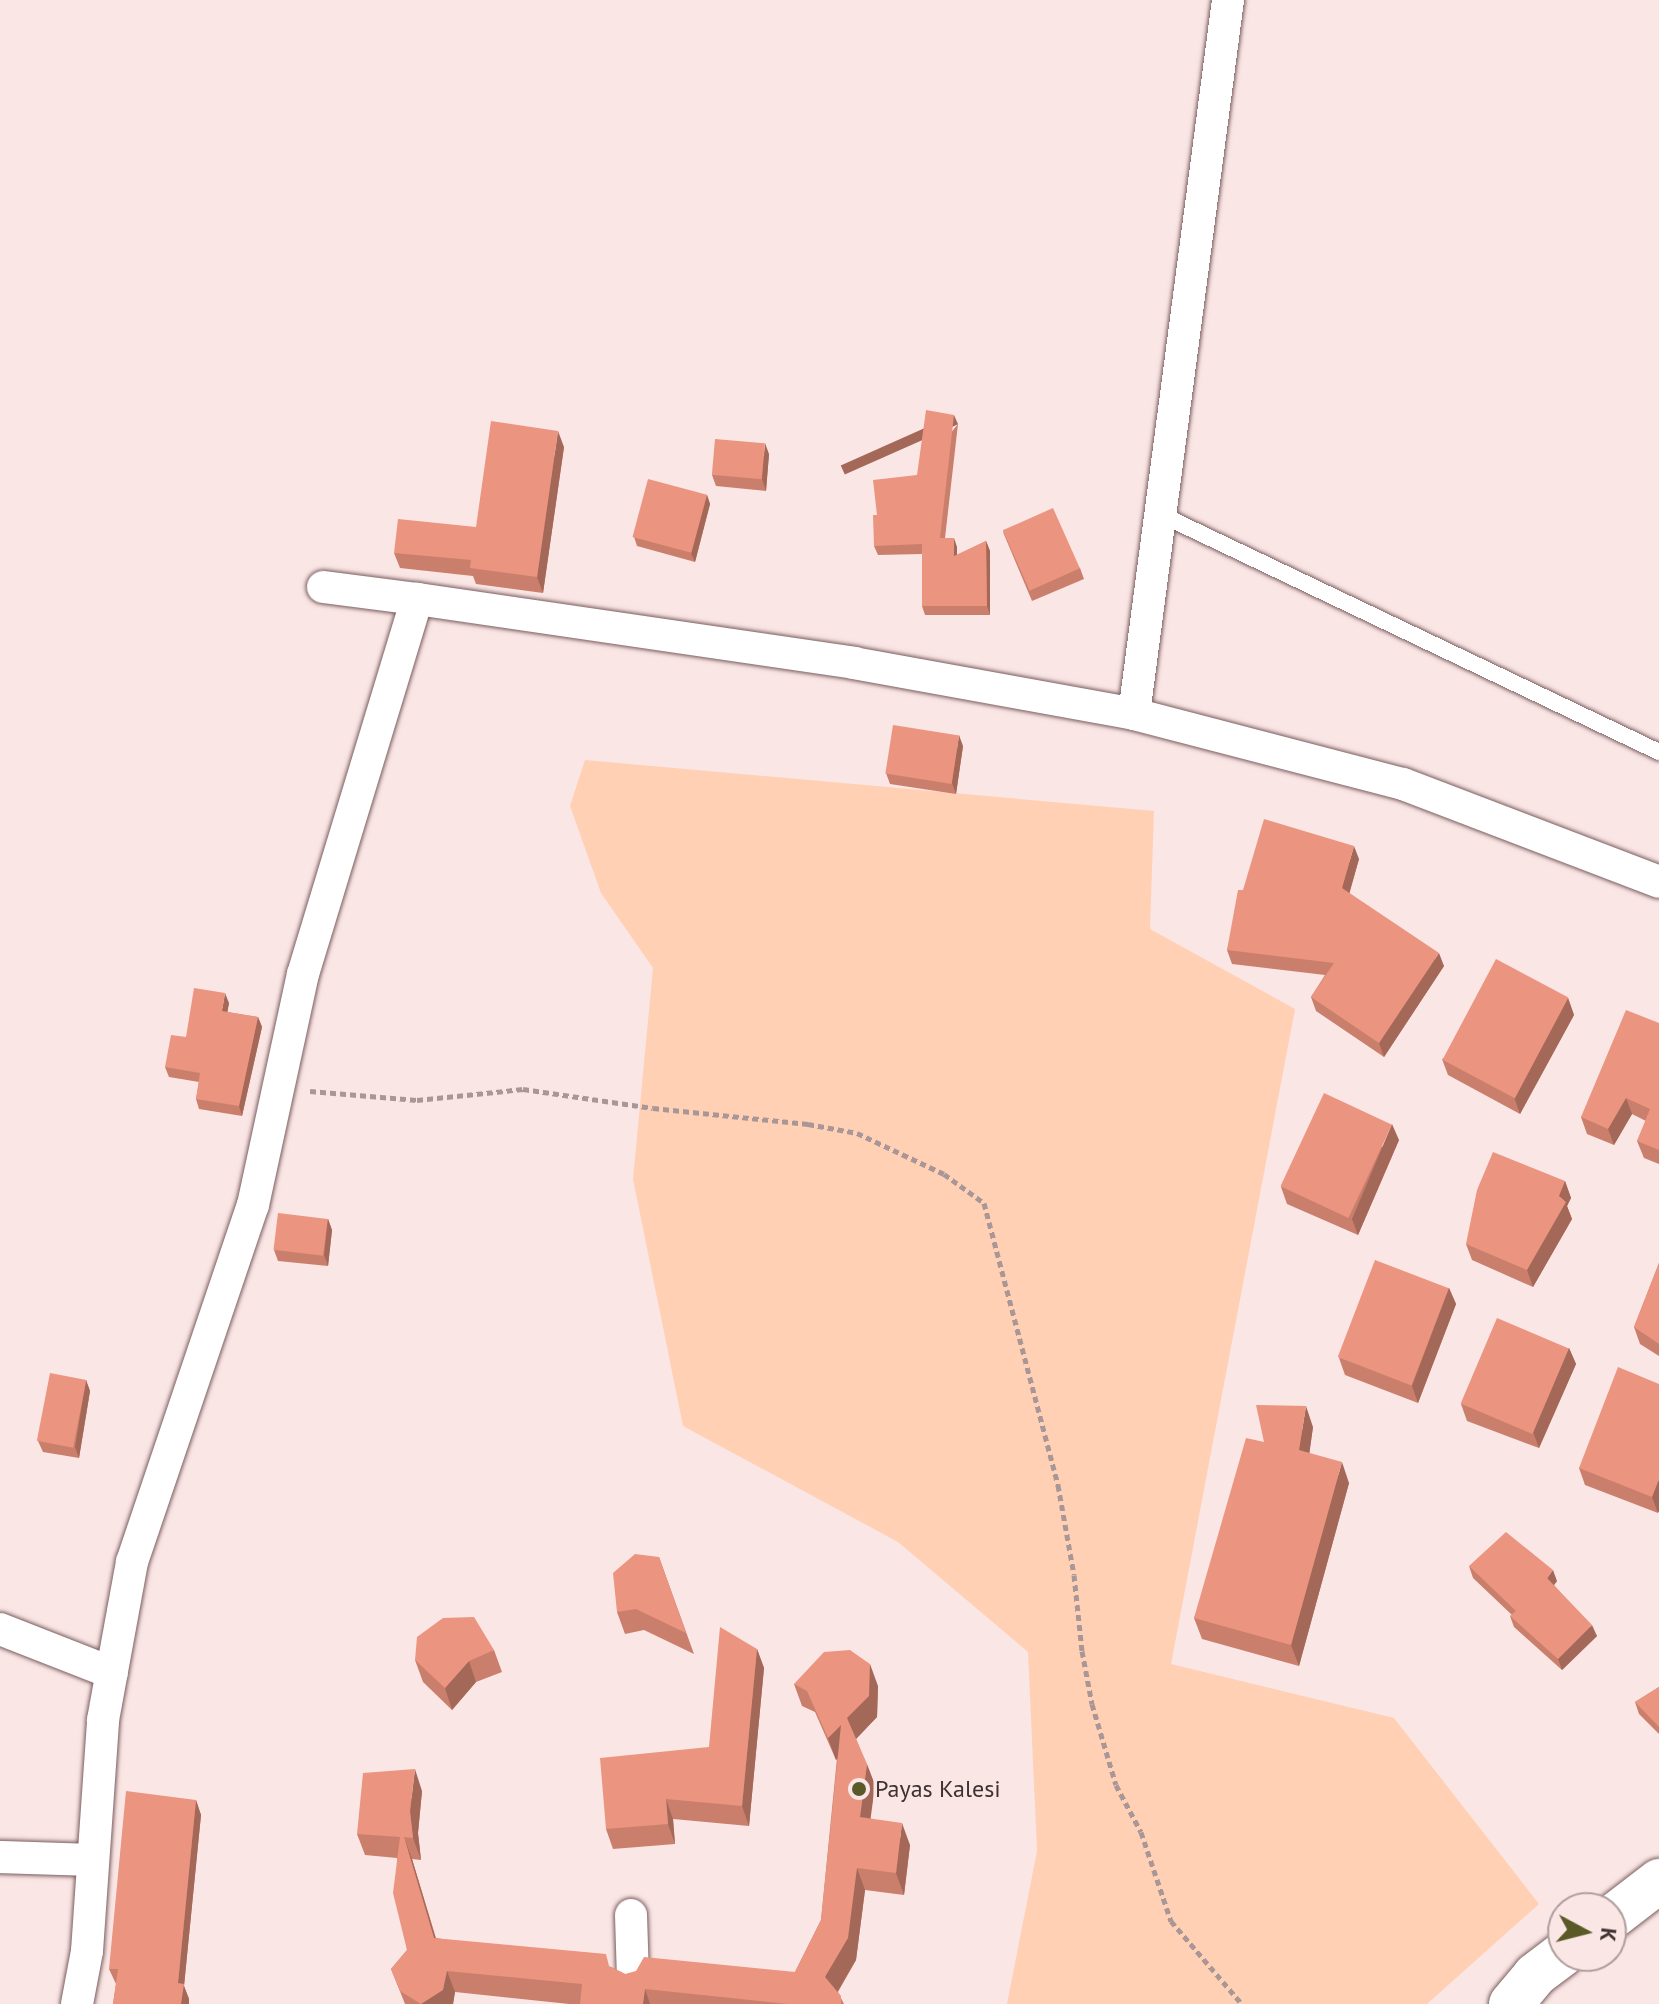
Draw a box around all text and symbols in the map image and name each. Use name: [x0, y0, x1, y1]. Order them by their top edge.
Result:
place label: Payas Kalesi: [875, 1775, 1001, 1803]
marker: Payas Kalesi: [850, 1780, 868, 1798]
north arrow: [1547, 1892, 1627, 1972]
text: K: [1594, 1926, 1624, 1943]

